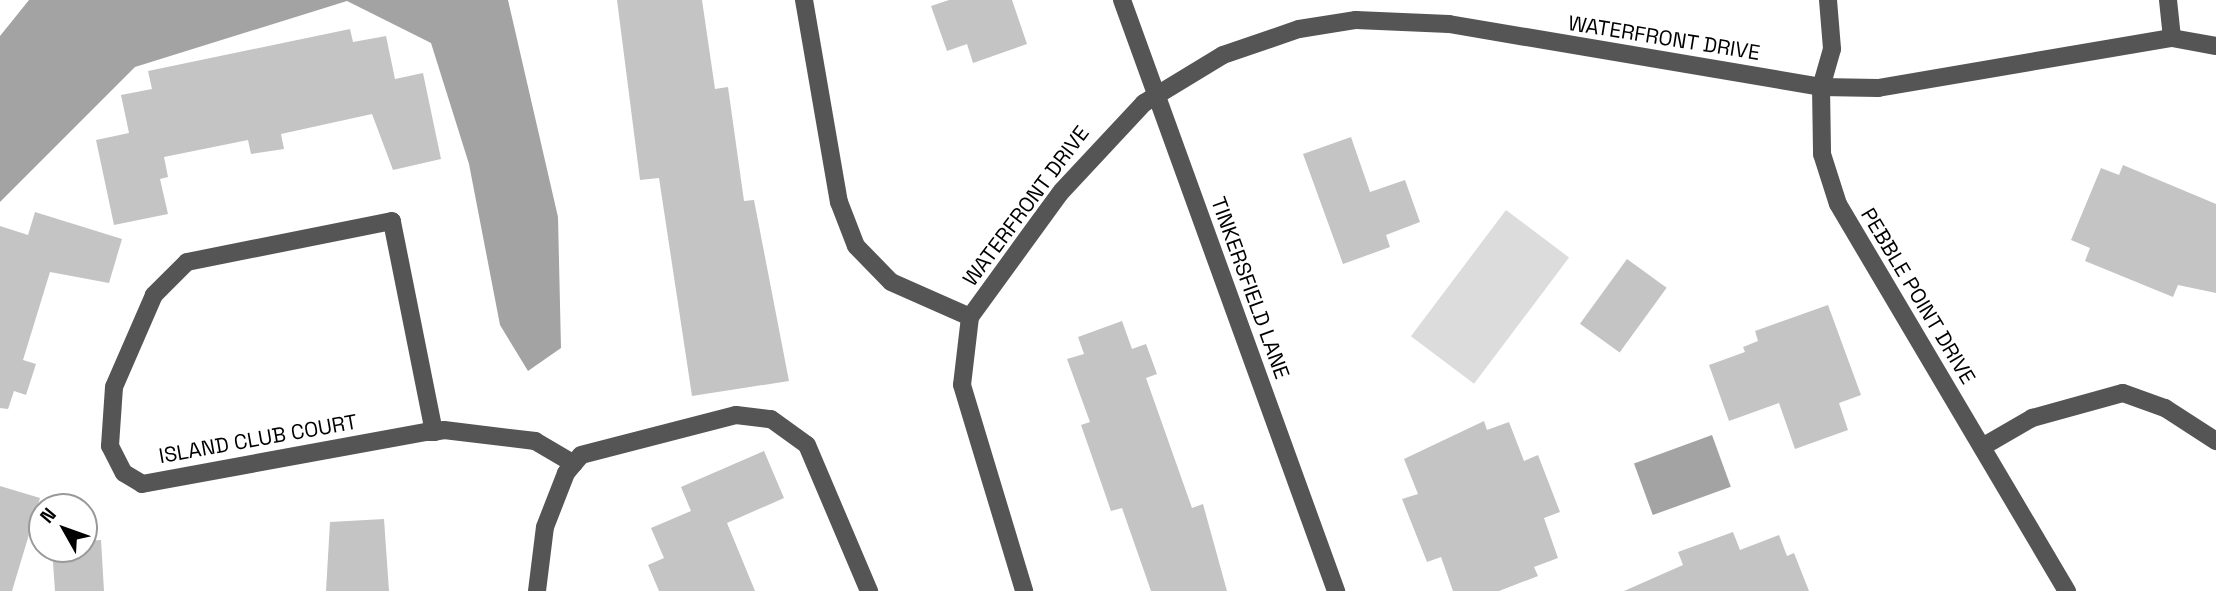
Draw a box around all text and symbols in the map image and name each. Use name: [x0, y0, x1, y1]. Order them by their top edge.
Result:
street label: WATERFRONT DRIVE: [1566, 10, 1762, 66]
street label: WATERFRONT DRIVE: [957, 121, 1095, 291]
street label: TINKERSFIELD LANE: [1205, 194, 1295, 382]
street label: PEBBLE POINT DRIVE: [1855, 203, 1981, 389]
street label: ISLAND CLUB COURT: [157, 409, 359, 469]
north arrow: [28, 493, 98, 563]
text: N: [34, 503, 62, 528]

